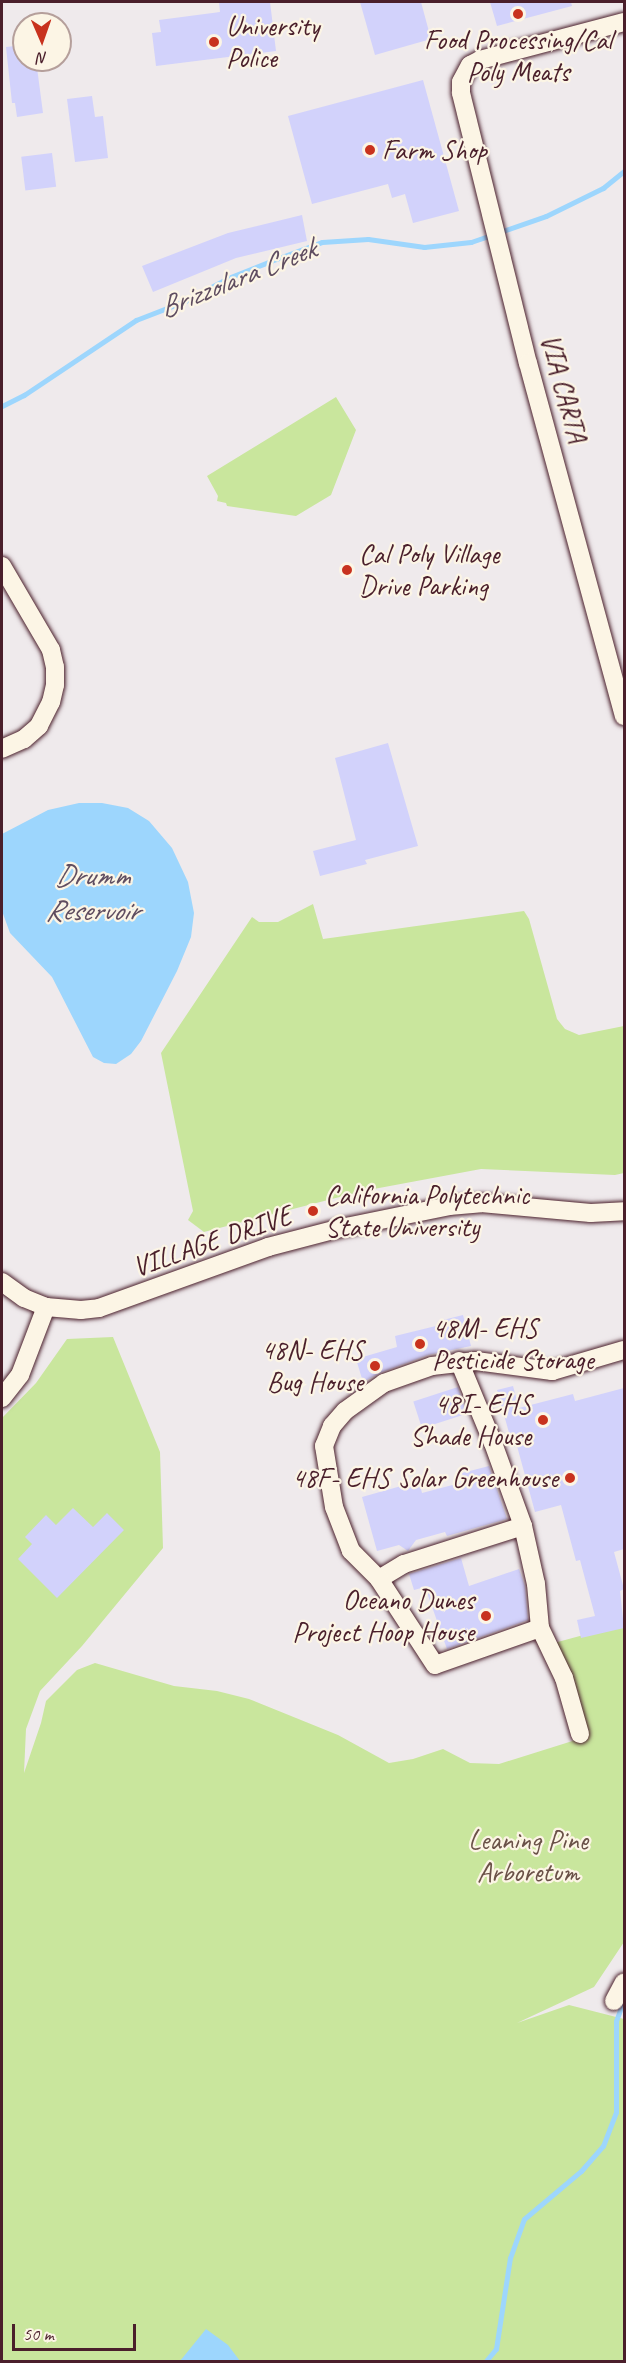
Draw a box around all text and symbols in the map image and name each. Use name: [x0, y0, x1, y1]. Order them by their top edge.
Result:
marker: Food Processing/Cal Poly Meats: [511, 7, 525, 21]
place label: University Police: [226, 9, 319, 75]
north arrow: [12, 12, 72, 72]
place label: Food Processing/Cal Poly Meats: [424, 23, 612, 89]
marker: University Police: [207, 35, 221, 49]
text: N: [37, 48, 48, 68]
place label: Farm Shop: [382, 133, 488, 167]
marker: Farm Shop: [363, 143, 377, 157]
water label: Brizzolara Creek: [153, 230, 321, 326]
street label: VIA CARTA: [533, 330, 595, 446]
place label: Cal Poly Village Drive Parking: [359, 537, 498, 603]
marker: Cal Poly Village Drive Parking: [340, 563, 354, 577]
water label: Drumm Reservoir: [45, 857, 139, 928]
place label: California Polytechnic State University: [325, 1178, 529, 1244]
street label: VILLAGE DRIVE: [128, 1198, 296, 1284]
marker: California Polytechnic State University: [306, 1204, 320, 1218]
place label: 48M- EHS Pesticide Storage: [432, 1311, 594, 1377]
place label: 48N- EHS Bug House: [261, 1333, 363, 1399]
marker: 48M- EHS Pesticide Storage: [413, 1337, 427, 1351]
marker: 48N- EHS Bug House: [368, 1359, 382, 1373]
place label: 48I- EHS Shade House: [410, 1387, 531, 1453]
marker: 48I- EHS Shade House: [536, 1413, 550, 1427]
place label: 48F- EHS Solar Greenhouse: [291, 1461, 558, 1495]
marker: 48F- EHS Solar Greenhouse: [563, 1471, 577, 1485]
place label: Oceano Dunes Project Hoop House: [292, 1583, 474, 1649]
marker: Oceano Dunes Project Hoop House: [479, 1609, 493, 1623]
park label: Leaning Pine Arboretum: [468, 1823, 588, 1889]
scale bar: [15, 2312, 140, 2350]
text: 50 m: [23, 2323, 54, 2345]

